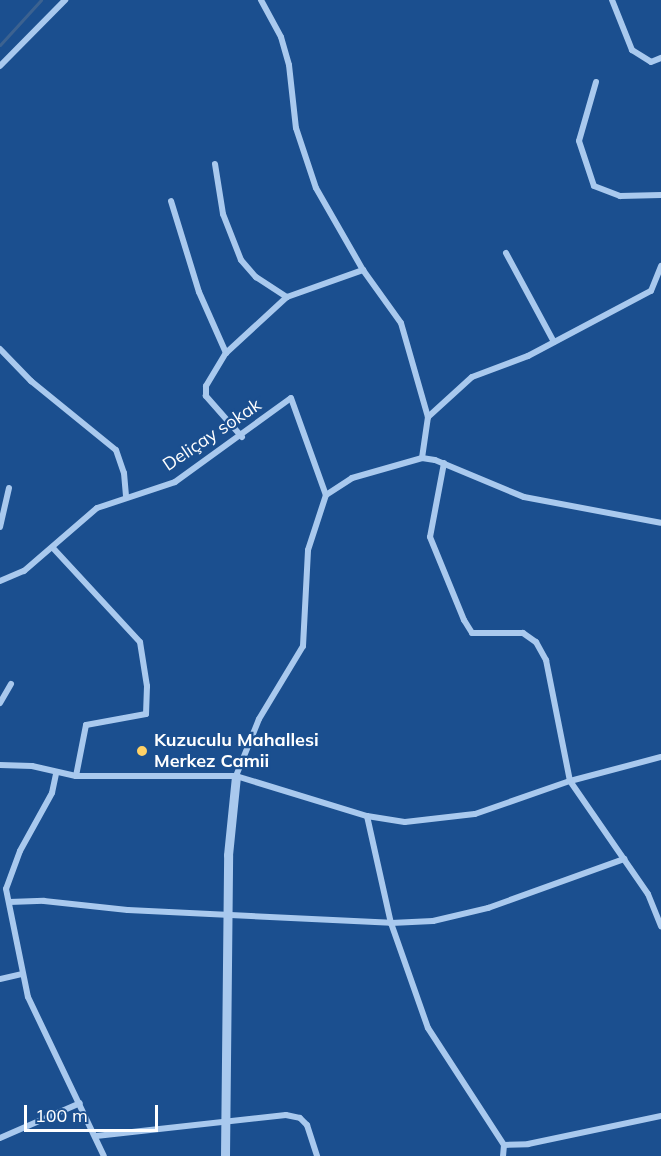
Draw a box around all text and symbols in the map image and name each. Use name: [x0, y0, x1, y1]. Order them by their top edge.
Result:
street label: Deliçay sokak: [159, 394, 265, 476]
place label: Kuzuculu Mahallesi Merkez Camii: [154, 730, 319, 772]
marker: Kuzuculu Mahallesi Merkez Camii: [135, 744, 149, 758]
scale bar: [27, 1093, 160, 1131]
text: 100 m: [35, 1104, 88, 1127]

